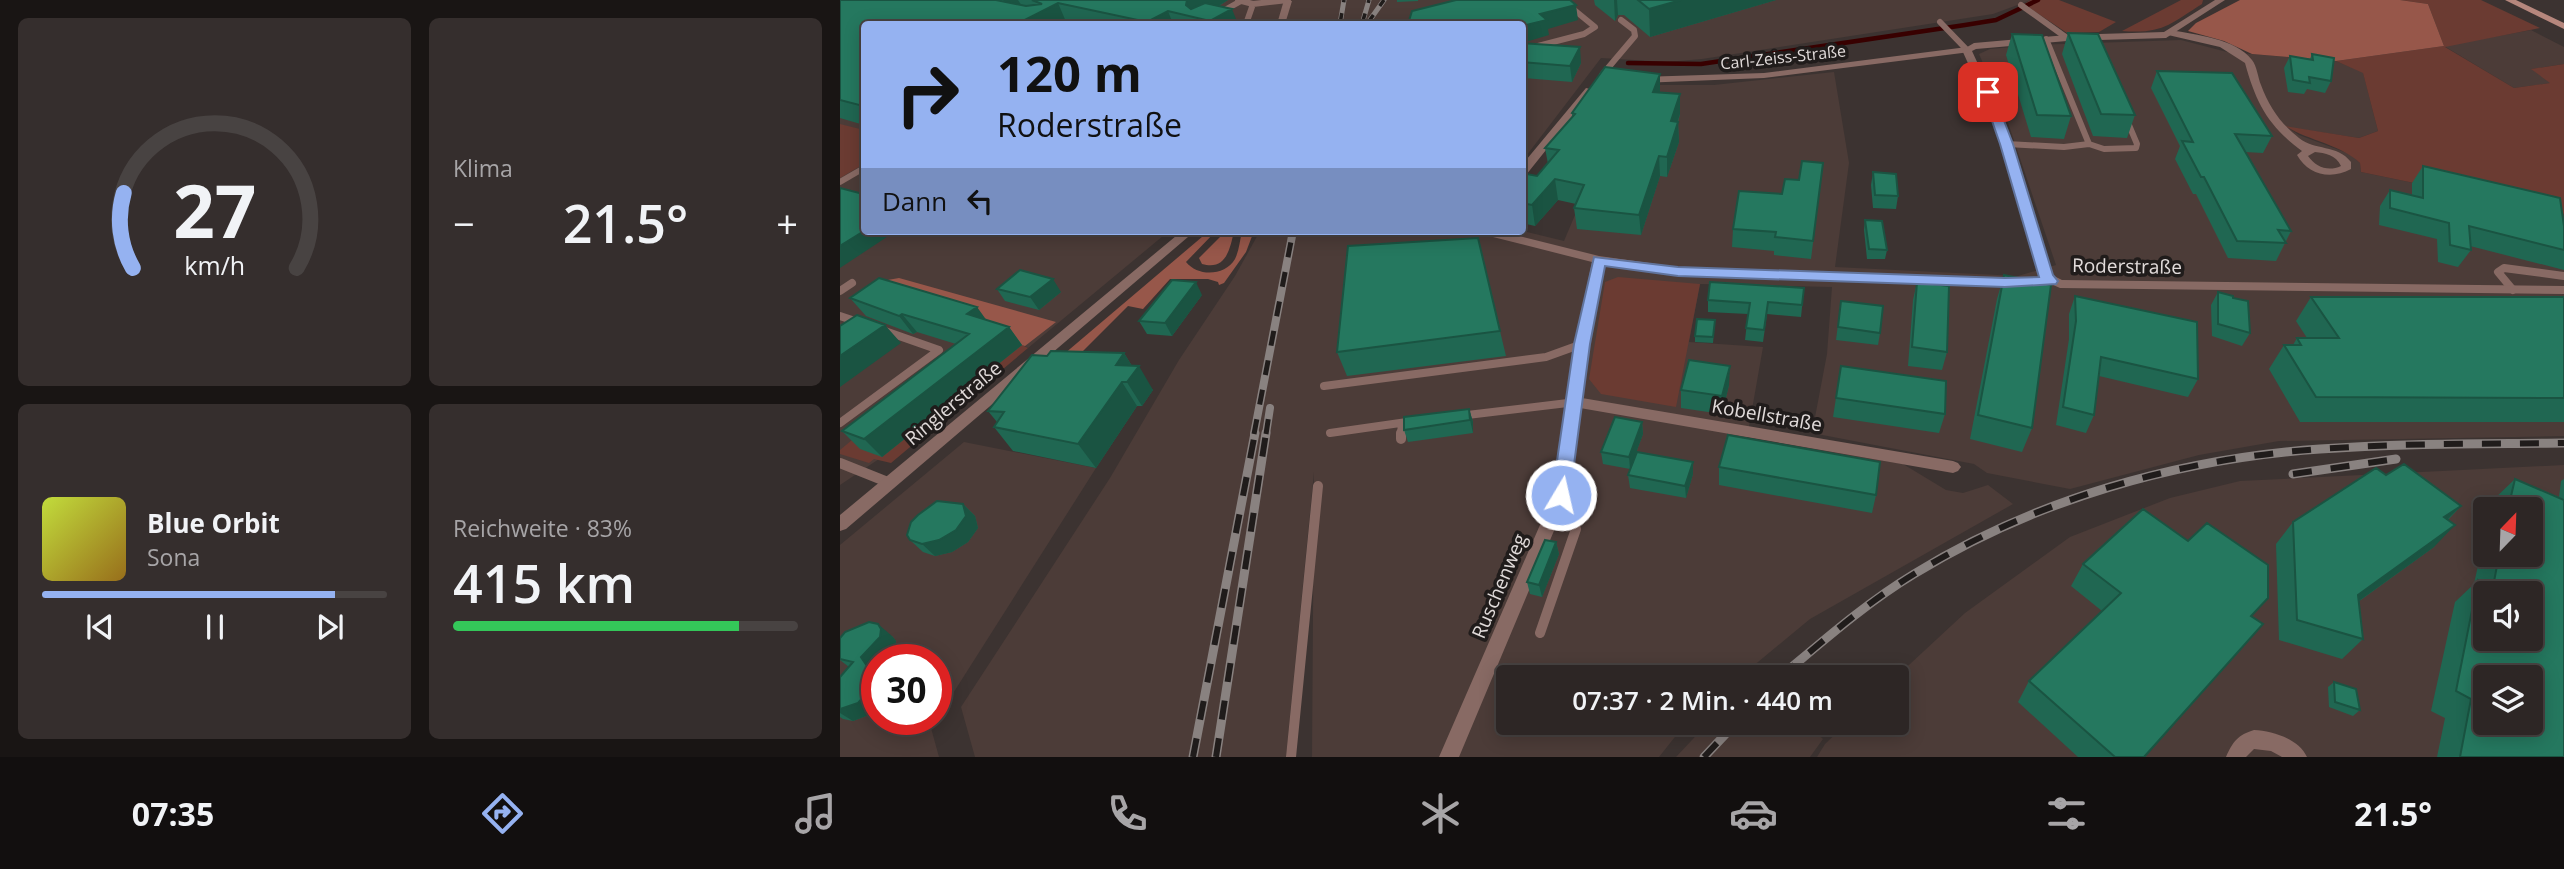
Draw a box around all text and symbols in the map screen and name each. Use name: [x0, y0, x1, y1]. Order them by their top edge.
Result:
street label: Carl-Zeiss-Straße: [1719, 39, 1847, 75]
text: 120 m: [997, 40, 1142, 106]
icon: right: [882, 49, 973, 140]
pin: [1958, 62, 2018, 122]
icon: arrive: [1969, 73, 2007, 111]
text: Roderstraße: [997, 103, 1182, 146]
text: Klima: [453, 152, 513, 184]
text: 27: [173, 160, 256, 259]
icon: left: [961, 182, 999, 220]
text: Dann: [882, 183, 947, 219]
text: 21.5°: [563, 187, 688, 258]
text: −: [453, 197, 475, 249]
text: +: [776, 197, 798, 249]
text: km/h: [184, 248, 245, 282]
street label: Roderstraße: [2072, 252, 2182, 280]
street label: Ringlerstraße: [899, 355, 1007, 451]
street label: Kobellstraße: [1710, 393, 1824, 437]
position arrow: [1524, 458, 1598, 532]
north arrow: [2473, 497, 2543, 567]
map controls: [2473, 497, 2543, 735]
text: Blue Orbit: [147, 505, 280, 541]
text: Reichweite · 83%: [453, 512, 632, 544]
street label: Ruschenweg: [1465, 530, 1533, 642]
text: Sona: [147, 541, 200, 573]
text: 415 km: [453, 547, 635, 618]
button: sound: [2473, 581, 2543, 651]
icon: previous: [81, 608, 119, 646]
icon: pause: [196, 608, 234, 646]
icon: next: [311, 608, 349, 646]
speed limit sign: 30: [861, 644, 952, 735]
button: layers: [2473, 665, 2543, 735]
text: 07:37 · 2 Min. · 440 m: [1572, 682, 1833, 718]
icon: directions: [478, 789, 527, 838]
icon: music: [791, 789, 840, 838]
icon: phone: [1103, 789, 1152, 838]
icon: climate: [1416, 789, 1465, 838]
icon: car: [1729, 789, 1778, 838]
icon: filters: [2042, 789, 2091, 838]
text: 07:35: [132, 792, 214, 835]
text: 21.5°: [2354, 792, 2432, 835]

